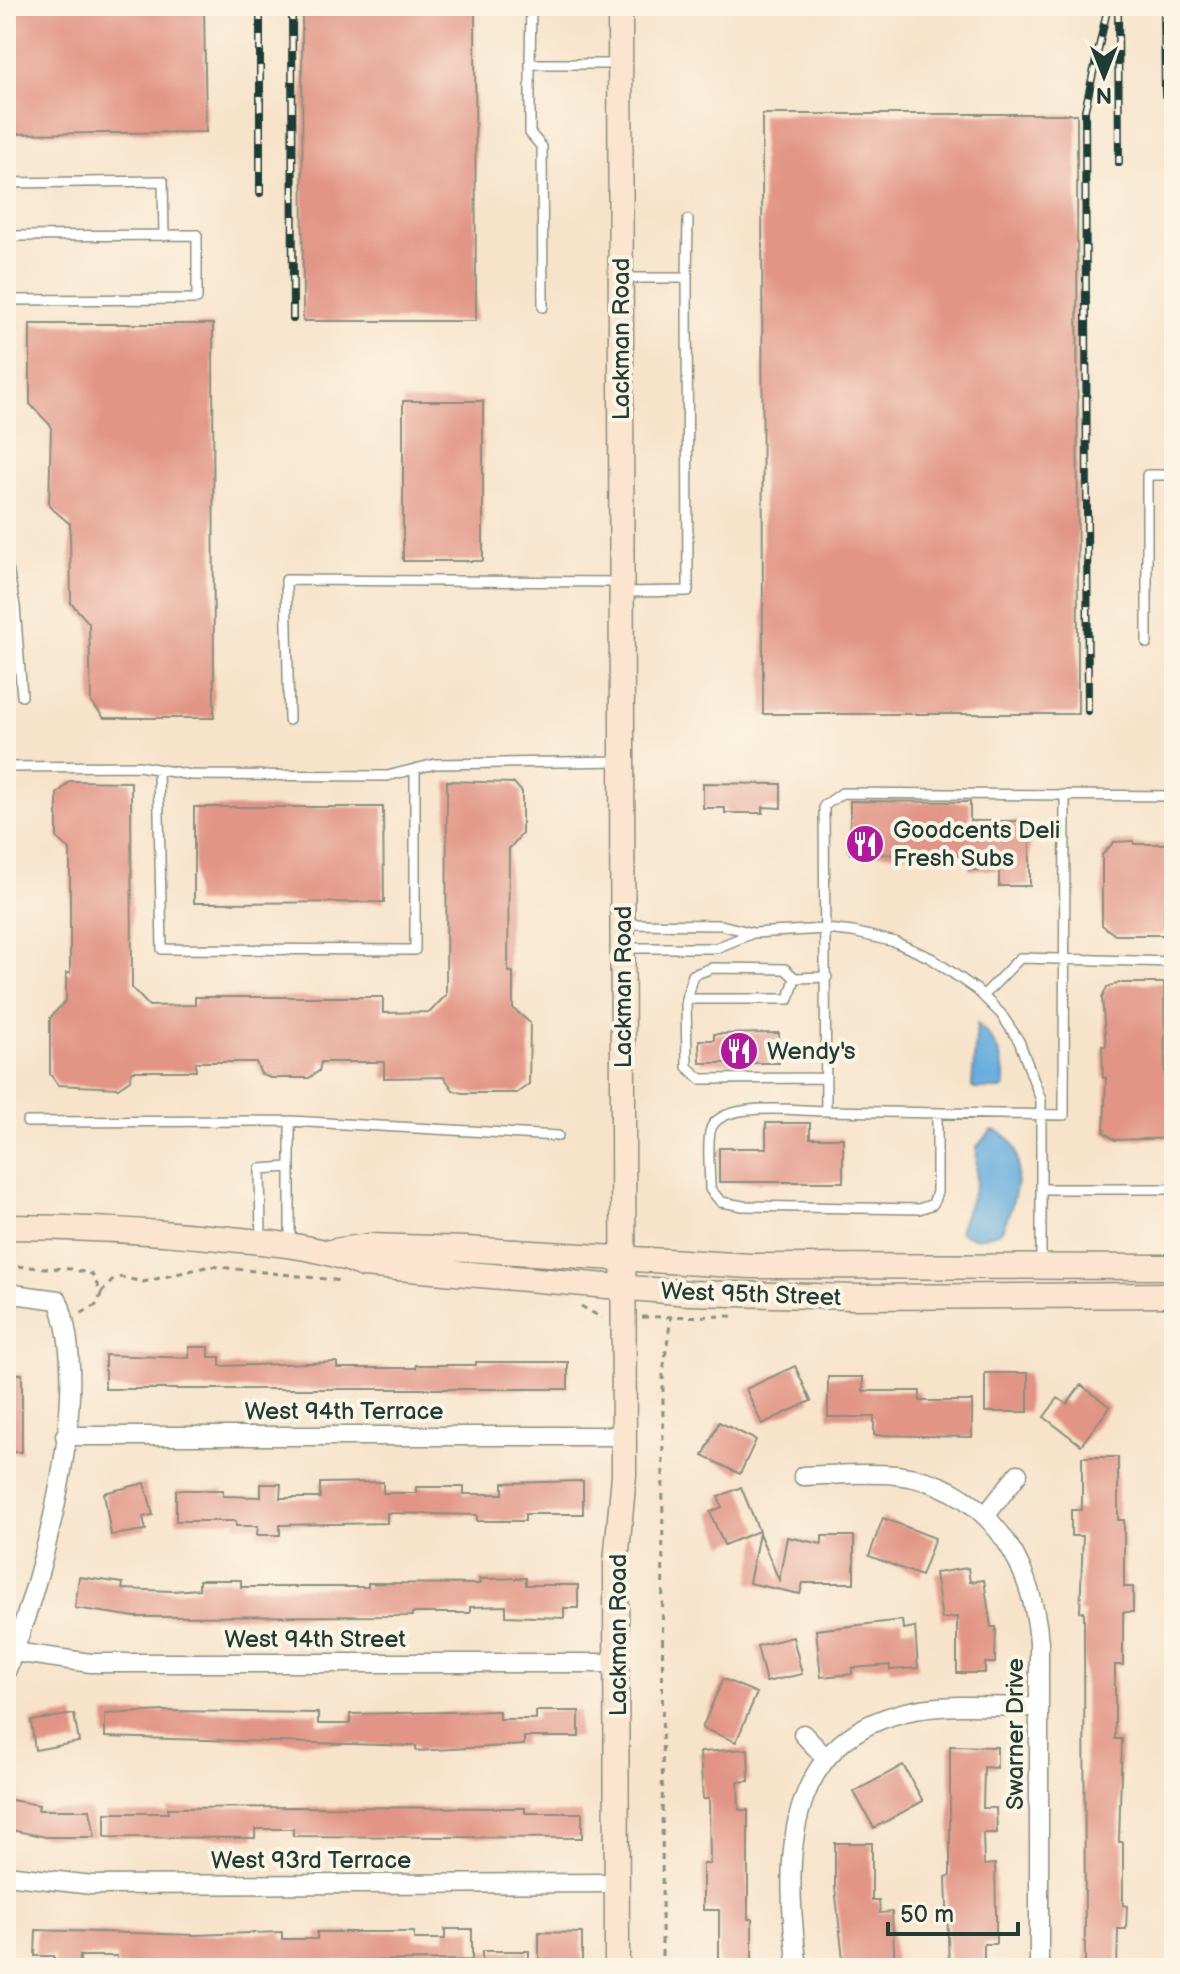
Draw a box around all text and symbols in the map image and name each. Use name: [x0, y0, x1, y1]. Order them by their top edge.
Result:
north arrow: [1064, 36, 1144, 116]
text: N: [1096, 81, 1112, 108]
street label: Lackman Road: [607, 258, 636, 420]
place label: Goodcents Deli Fresh Subs: [893, 816, 1060, 873]
restaurant icon: Goodcents Deli Fresh Subs: [844, 823, 886, 865]
street label: Lackman Road: [609, 906, 638, 1068]
restaurant icon: Wendy's: [718, 1030, 760, 1072]
place label: Wendy's: [767, 1037, 856, 1066]
street label: West 95th Street: [660, 1277, 842, 1312]
street label: West 94th Terrace: [245, 1397, 443, 1426]
street label: Lackman Road: [604, 1554, 633, 1716]
street label: West 94th Street: [224, 1625, 406, 1654]
street label: Swarner Drive: [1001, 1658, 1030, 1810]
street label: West 93rd Terrace: [211, 1846, 411, 1875]
scale bar: [888, 1886, 1018, 1936]
text: 50 m: [900, 1900, 954, 1929]

